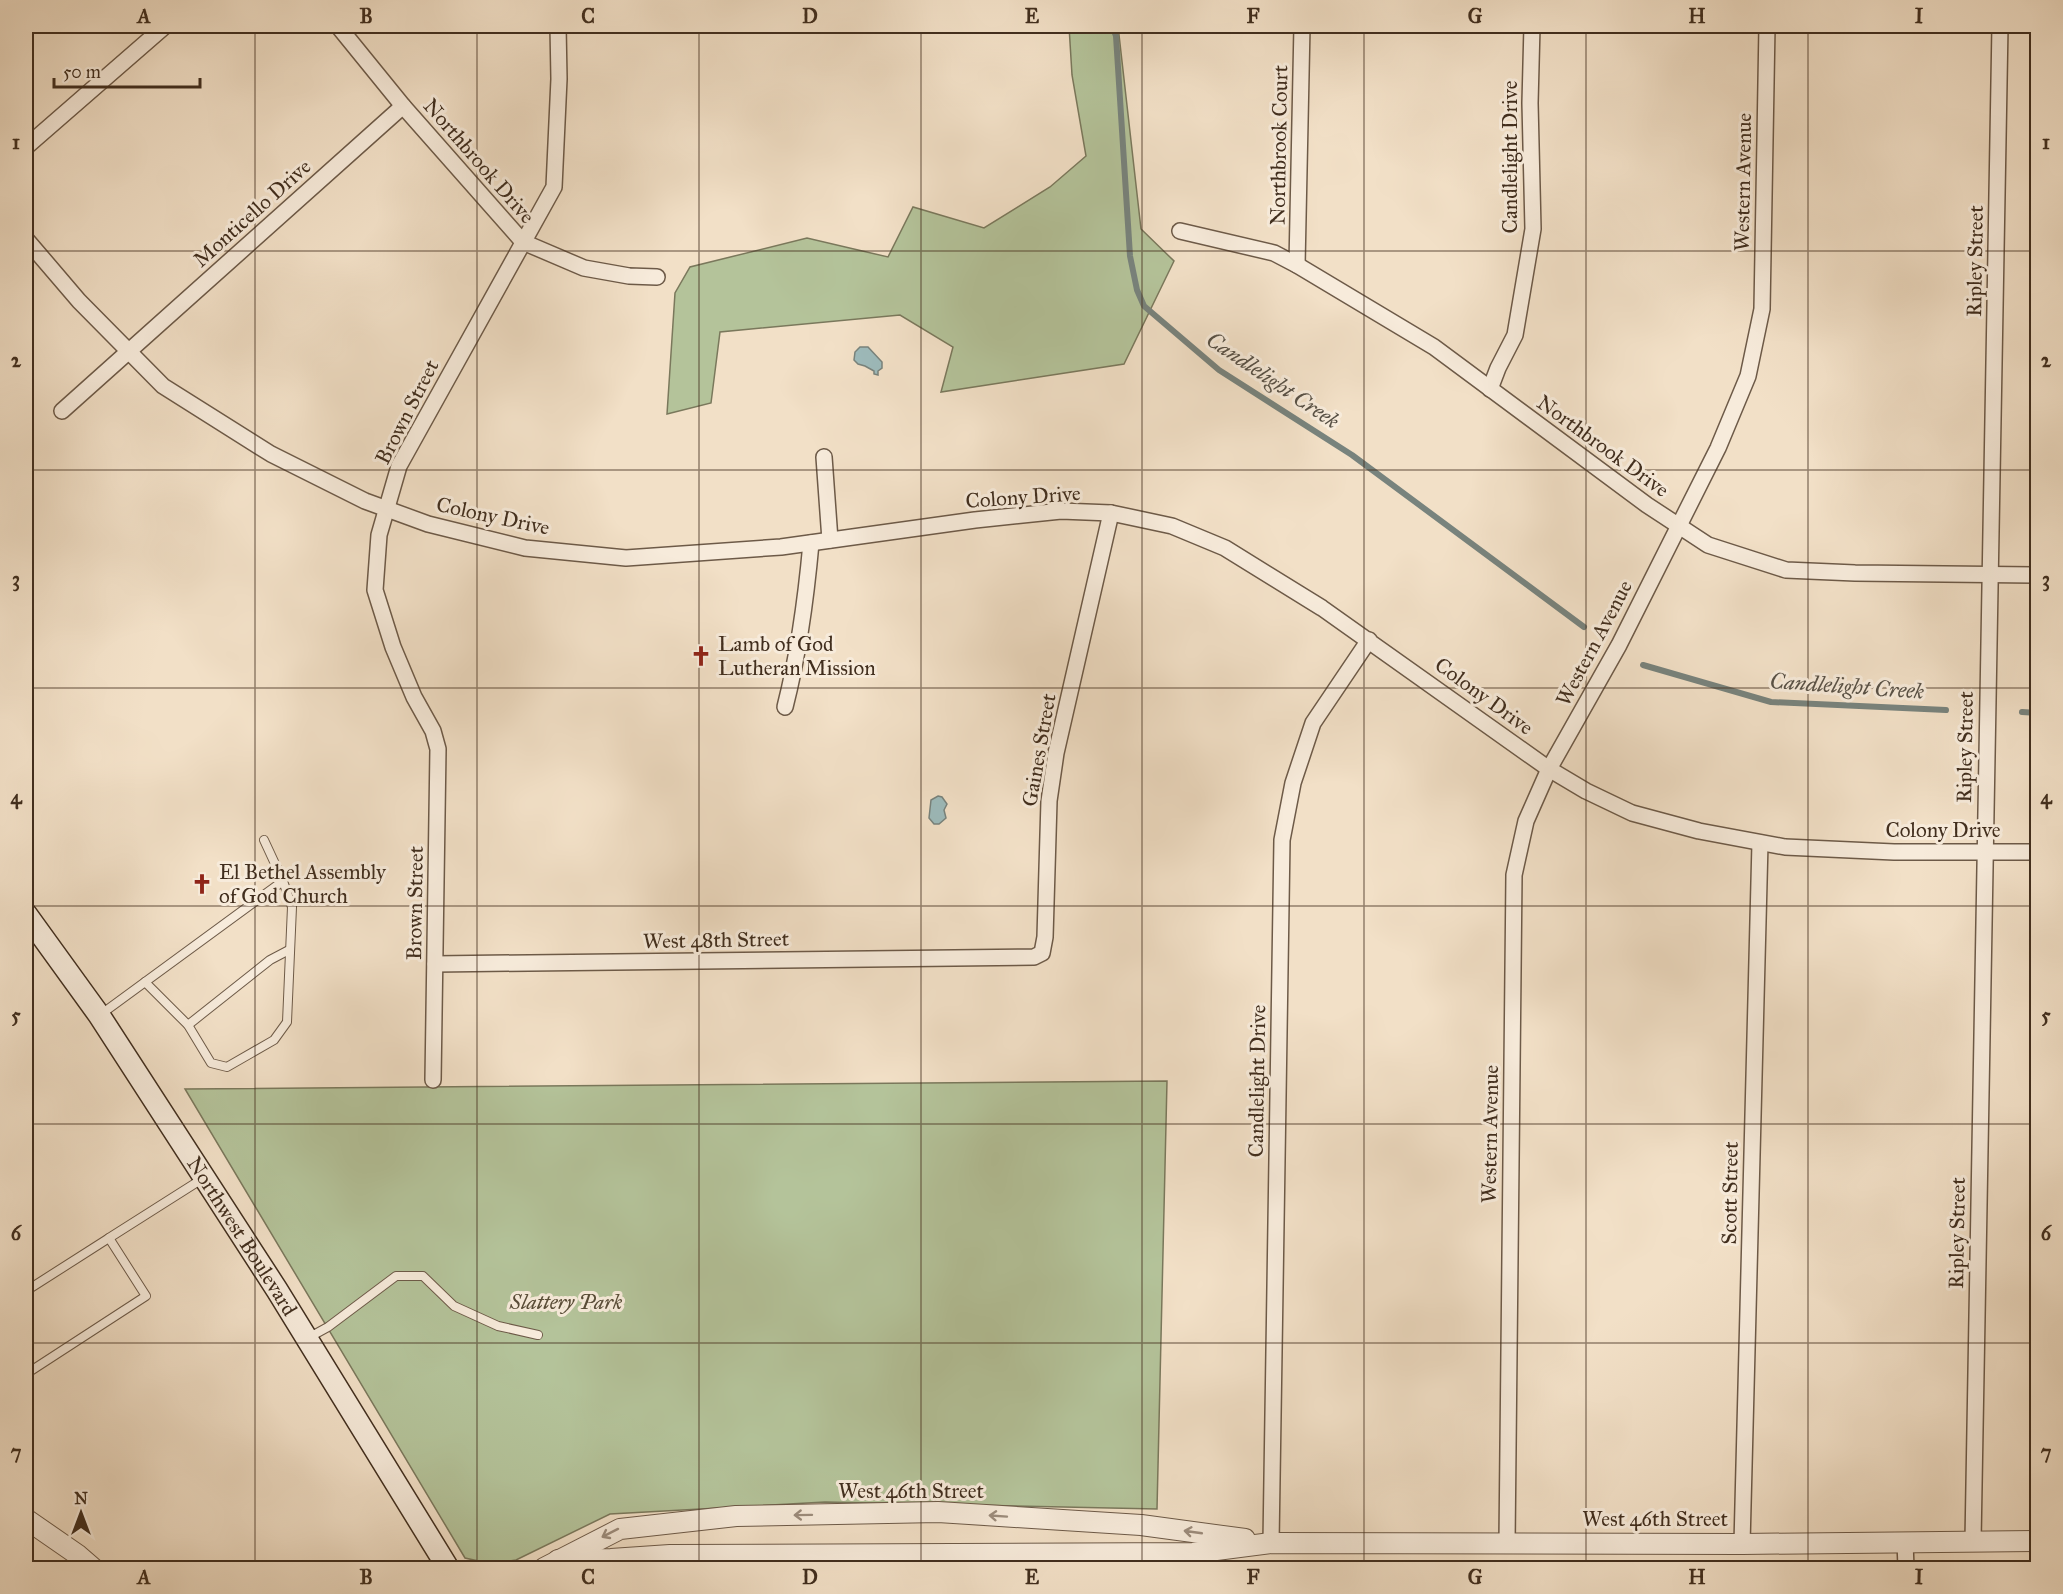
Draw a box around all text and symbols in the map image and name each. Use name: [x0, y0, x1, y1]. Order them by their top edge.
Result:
text: A: [135, 4, 151, 28]
text: B: [359, 4, 373, 28]
text: C: [581, 4, 595, 28]
text: D: [802, 4, 818, 28]
text: E: [1025, 4, 1040, 28]
text: F: [1246, 4, 1260, 28]
text: G: [1468, 4, 1483, 28]
text: H: [1688, 4, 1706, 28]
text: I: [1915, 4, 1924, 28]
scale bar: [54, 51, 200, 89]
text: 50 m: [63, 61, 101, 83]
street label: Northbrook Court: [1265, 64, 1293, 225]
street label: Candlelight Drive: [1497, 80, 1523, 233]
street label: Northbrook Drive: [418, 93, 541, 229]
street label: Western Avenue: [1729, 112, 1757, 251]
text: 1: [12, 130, 20, 154]
text: 1: [2042, 130, 2050, 154]
street label: Monticello Drive: [188, 153, 316, 273]
street label: Ripley Street: [1961, 204, 1989, 317]
water label: Candlelight Creek: [1201, 326, 1345, 435]
text: 2: [11, 348, 22, 372]
text: 2: [2041, 348, 2052, 372]
street label: Brown Street: [370, 355, 445, 469]
street label: Northbrook Drive: [1532, 389, 1674, 503]
street label: Colony Drive: [965, 480, 1082, 514]
street label: Colony Drive: [434, 491, 552, 541]
text: 3: [12, 567, 20, 592]
text: 3: [2042, 567, 2050, 592]
street label: Western Avenue: [1550, 576, 1638, 710]
place label: Lamb of God Lutheran Mission: [718, 631, 876, 681]
church icon: Lamb of God Lutheran Mission: [689, 644, 713, 668]
street label: Colony Drive: [1430, 652, 1538, 741]
water label: Candlelight Creek: [1769, 667, 1925, 705]
street label: Ripley Street: [1951, 690, 1979, 803]
street label: Gaines Street: [1016, 691, 1062, 809]
text: 4: [10, 785, 22, 810]
text: 4: [2040, 785, 2052, 810]
street label: Colony Drive: [1885, 817, 2001, 843]
street label: Brown Street: [401, 845, 429, 960]
place label: El Bethel Assembly of God Church: [219, 859, 387, 909]
church icon: El Bethel Assembly of God Church: [190, 872, 214, 896]
street label: West 48th Street: [643, 926, 790, 954]
text: 5: [11, 1003, 21, 1027]
text: 5: [2041, 1003, 2051, 1027]
street label: Candlelight Drive: [1243, 1004, 1271, 1158]
street label: Western Avenue: [1476, 1064, 1504, 1203]
street label: Scott Street: [1716, 1141, 1744, 1245]
street label: Northwest Boulevard: [181, 1152, 303, 1321]
street label: Ripley Street: [1943, 1176, 1971, 1289]
text: 6: [11, 1221, 23, 1245]
text: 6: [2041, 1221, 2053, 1245]
park label: Slattery Park: [509, 1289, 623, 1315]
text: 7: [11, 1440, 22, 1464]
text: 7: [2041, 1440, 2052, 1464]
street label: West 46th Street: [838, 1478, 984, 1504]
north arrow: [51, 1483, 111, 1543]
text: N: [74, 1489, 88, 1508]
street label: West 46th Street: [1582, 1506, 1728, 1532]
one-way arrow: [794, 1509, 814, 1521]
one-way arrow: [989, 1510, 1009, 1521]
one-way arrow: [1183, 1526, 1203, 1537]
one-way arrow: [602, 1528, 620, 1539]
text: A: [135, 1565, 151, 1589]
text: B: [359, 1565, 373, 1589]
text: C: [581, 1565, 595, 1589]
text: D: [802, 1565, 818, 1589]
text: E: [1025, 1565, 1040, 1589]
text: F: [1246, 1565, 1260, 1589]
text: G: [1468, 1565, 1483, 1589]
text: H: [1688, 1565, 1706, 1589]
text: I: [1915, 1565, 1924, 1589]

